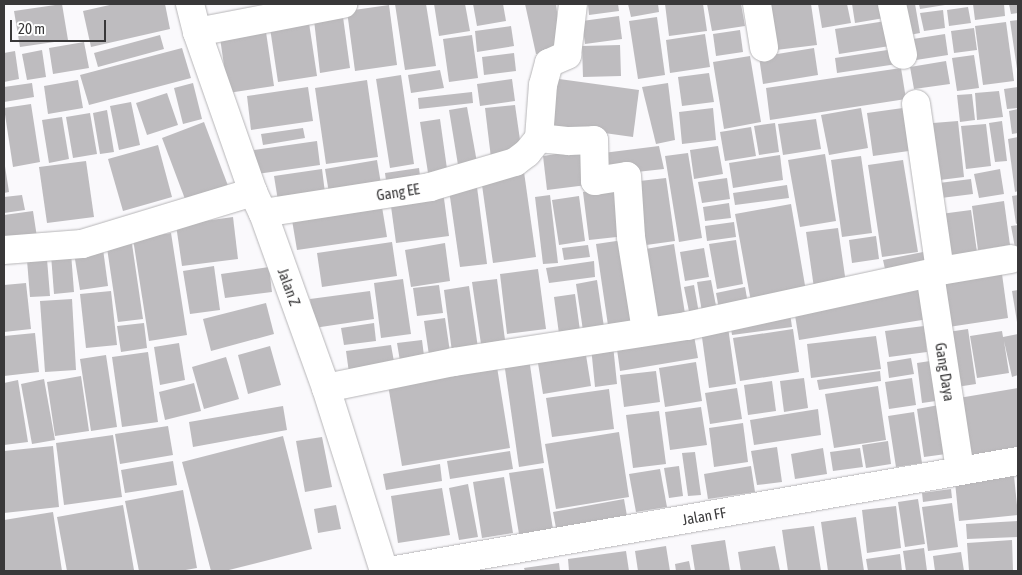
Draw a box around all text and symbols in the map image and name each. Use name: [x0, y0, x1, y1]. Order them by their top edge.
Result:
scale bar: [12, 10, 109, 42]
text: 20 m: [18, 20, 45, 37]
street label: Gang EE: [375, 180, 421, 204]
street label: Jalan Z: [274, 266, 304, 308]
street label: Gang Daya: [931, 341, 959, 403]
street label: Jalan FF: [681, 503, 727, 529]

